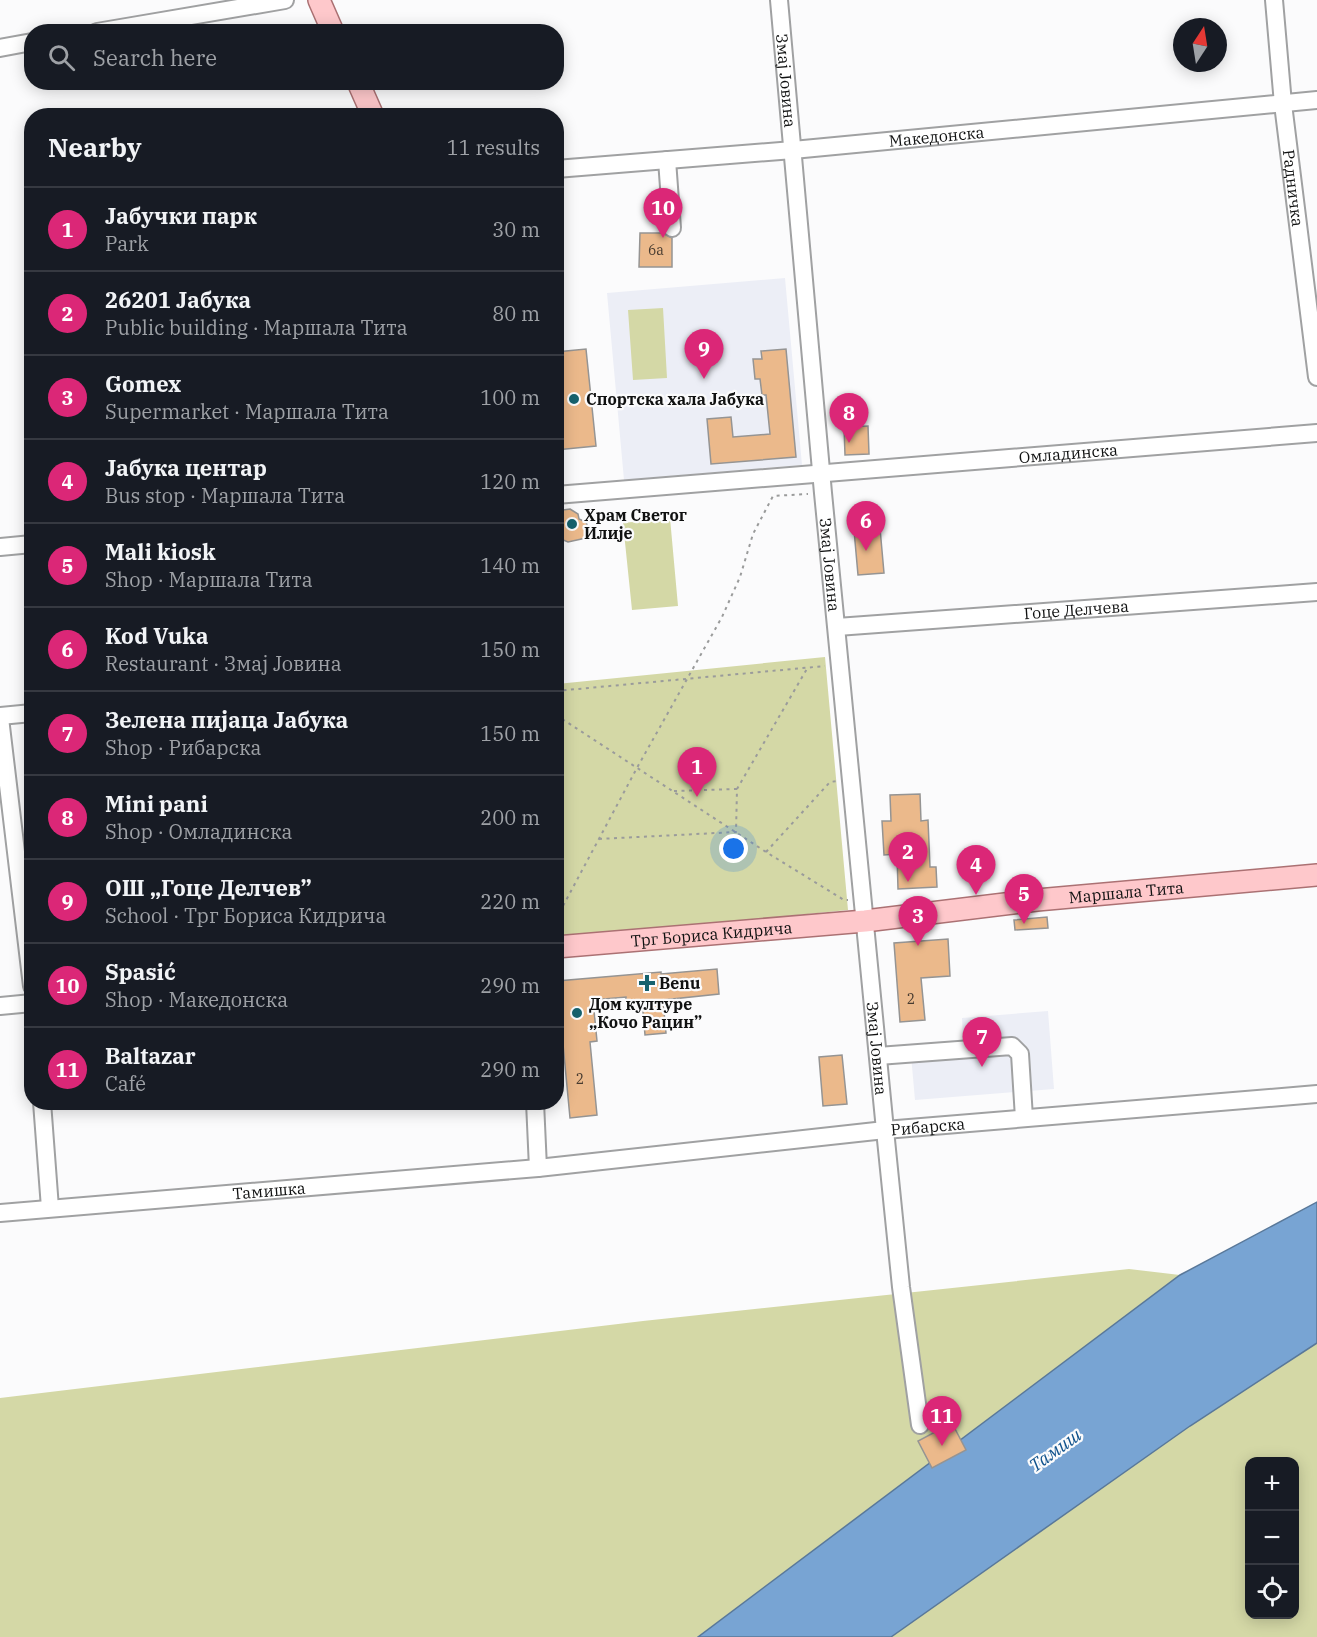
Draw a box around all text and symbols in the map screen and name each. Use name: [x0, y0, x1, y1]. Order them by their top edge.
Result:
north arrow: [1173, 18, 1227, 72]
search box: [24, 24, 564, 90]
street label: Змај Јовина: [772, 33, 800, 129]
icon: search: [45, 41, 78, 74]
text: Search here: [93, 43, 217, 72]
street label: Македонска: [888, 122, 985, 151]
text: Nearby: [48, 130, 142, 164]
text: 11 results: [447, 134, 540, 161]
street label: Радничка: [1279, 148, 1308, 228]
pin: 10: [644, 188, 682, 238]
text: Јабучки парк: [105, 201, 257, 230]
text: 1: [62, 216, 74, 243]
text: 30 m: [492, 216, 540, 243]
text: Park: [105, 230, 149, 257]
house number: 6a: [648, 241, 664, 259]
text: 26201 Јабука: [105, 285, 251, 314]
text: 2: [62, 300, 74, 327]
text: 80 m: [492, 300, 540, 327]
text: Public building · Маршала Тита: [105, 314, 408, 341]
pin: 9: [684, 330, 724, 379]
text: Gomex: [105, 369, 181, 398]
text: 3: [62, 384, 74, 411]
text: 100 m: [480, 384, 540, 411]
place label: Спортска хала Јабука: [586, 389, 764, 409]
marker: Спортска хала Јабука: [567, 392, 581, 406]
pin: 8: [830, 394, 868, 443]
text: Supermarket · Маршала Тита: [105, 398, 389, 425]
street label: Омладинска: [1018, 439, 1119, 467]
text: Јабука центар: [105, 453, 267, 482]
text: 4: [62, 468, 74, 495]
text: 120 m: [480, 468, 540, 495]
text: Bus stop · Маршала Тита: [105, 482, 345, 509]
pin: 6: [846, 502, 886, 551]
place label: Храм Светог Илије: [584, 505, 687, 543]
marker: Храм Светог Илије: [565, 517, 579, 531]
street label: Змај Јовина: [815, 517, 845, 613]
text: Mali kiosk: [105, 537, 216, 566]
text: 5: [62, 552, 74, 579]
text: 140 m: [480, 552, 540, 579]
text: Shop · Маршала Тита: [105, 566, 313, 593]
street label: Гоце Делчева: [1023, 596, 1130, 623]
text: Kod Vuka: [105, 621, 208, 650]
text: 6: [62, 636, 74, 663]
text: 150 m: [480, 636, 540, 663]
text: Restaurant · Змај Јовина: [105, 650, 342, 677]
text: Зелена пијаца Јабука: [105, 705, 348, 734]
text: 7: [62, 720, 74, 747]
text: 150 m: [480, 720, 540, 747]
text: Shop · Рибарска: [105, 734, 262, 761]
pin: 1: [678, 748, 716, 797]
text: Mini pani: [105, 789, 208, 818]
text: 8: [62, 804, 74, 831]
text: 200 m: [480, 804, 540, 831]
text: Shop · Омладинска: [105, 818, 293, 845]
pin: 2: [888, 832, 928, 882]
your location: [719, 834, 748, 863]
pin: 4: [956, 846, 996, 895]
text: ОШ „Гоце Делчев”: [105, 873, 312, 902]
pin: 5: [1004, 874, 1044, 924]
street label: Маршала Тита: [1068, 877, 1185, 907]
text: 9: [62, 888, 74, 915]
text: 220 m: [480, 888, 540, 915]
pin: 3: [898, 896, 938, 946]
text: School · Трг Бориса Кидрича: [105, 902, 386, 929]
street label: Трг Бориса Кидрича: [630, 917, 793, 951]
text: Spasić: [105, 957, 176, 986]
text: 10: [56, 972, 80, 999]
text: 290 m: [480, 972, 540, 999]
place label: Benu: [659, 973, 700, 993]
marker: Benu: [640, 976, 654, 990]
text: Shop · Македонска: [105, 986, 288, 1013]
house number: 2: [907, 990, 915, 1008]
place label: Дом културе „Кочо Рацин”: [589, 994, 702, 1032]
street label: Змај Јовина: [863, 1001, 892, 1096]
marker: Дом културе „Кочо Рацин”: [570, 1006, 584, 1020]
pin: 7: [962, 1018, 1002, 1067]
text: Baltazar: [105, 1041, 196, 1070]
text: 11: [56, 1056, 80, 1083]
text: 290 m: [480, 1056, 540, 1083]
text: Café: [105, 1070, 146, 1097]
house number: 2: [576, 1070, 584, 1088]
street label: Рибарска: [890, 1113, 966, 1139]
street label: Тамишка: [232, 1177, 307, 1204]
pin: 11: [922, 1396, 962, 1446]
water label: Тамиш: [1024, 1423, 1086, 1477]
map controls: [1245, 1457, 1299, 1619]
button: +: [1245, 1457, 1299, 1511]
button: −: [1245, 1511, 1299, 1565]
button: locate: [1245, 1565, 1299, 1619]

